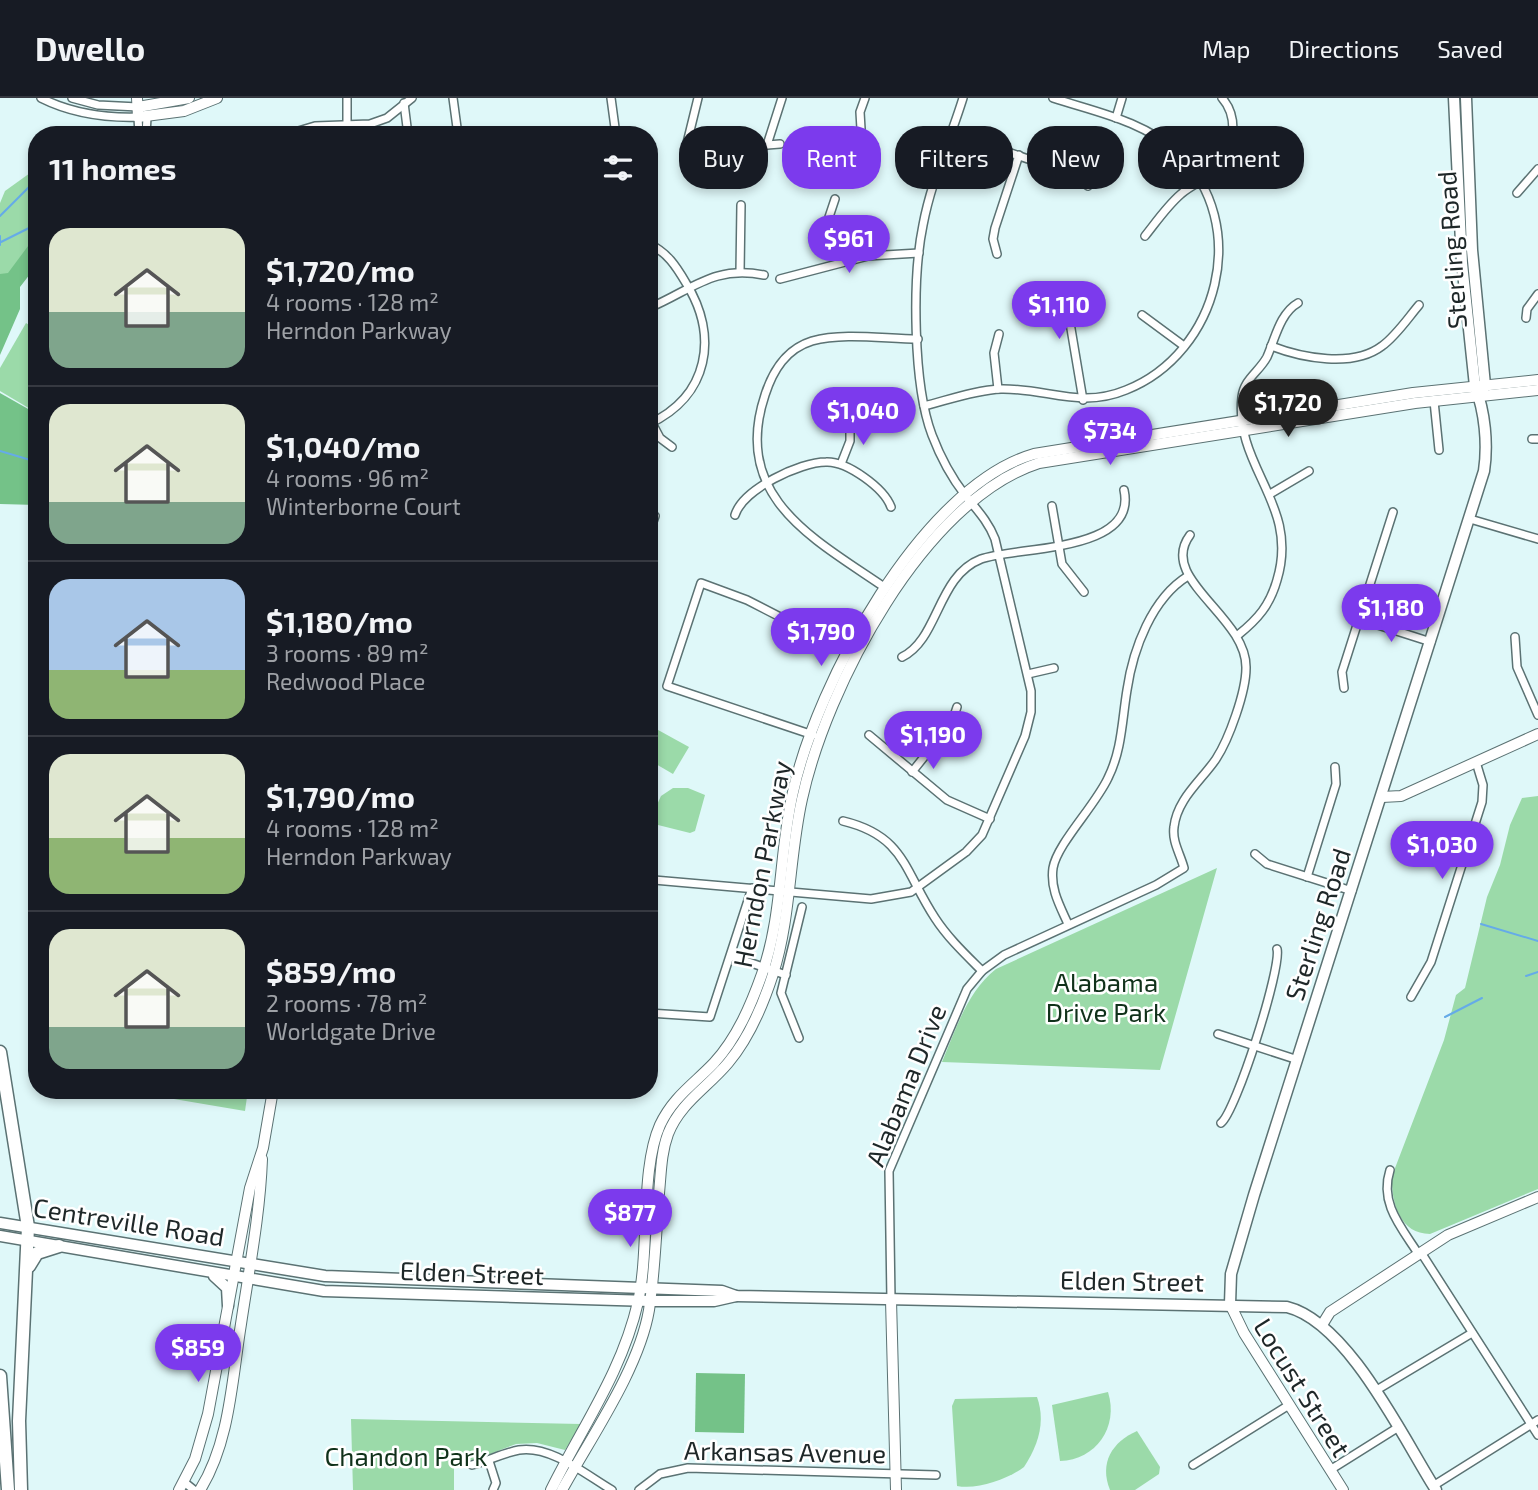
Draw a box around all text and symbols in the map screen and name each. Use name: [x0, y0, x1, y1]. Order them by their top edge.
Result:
text: Dwello: [35, 28, 145, 68]
text: Map: [1202, 34, 1250, 63]
text: Directions: [1288, 34, 1399, 63]
text: Saved: [1437, 34, 1503, 63]
chip: Buy: [679, 126, 768, 189]
chip: Rent: [782, 126, 881, 189]
chip: Filters: [895, 126, 1013, 189]
chip: New: [1027, 126, 1124, 189]
chip: Apartment: [1138, 126, 1304, 189]
icon: filters: [599, 149, 637, 187]
text: 11 homes: [49, 150, 176, 186]
street label: Sterling Road: [1430, 170, 1472, 330]
pin: $961: [808, 216, 890, 275]
text: $961: [824, 224, 874, 252]
text: $1,720/mo: [266, 252, 415, 288]
icon: home: [105, 256, 189, 340]
pin: $1,110: [1002, 282, 1116, 341]
text: 4 rooms · 128 m²: [266, 288, 439, 316]
text: $1,110: [1028, 290, 1090, 318]
text: Herndon Parkway: [266, 316, 452, 344]
pin: $1,720: [1231, 380, 1345, 439]
pin: $1,040: [806, 388, 920, 447]
text: $1,720: [1254, 388, 1322, 416]
text: $1,040: [827, 396, 899, 424]
pin: $734: [1069, 408, 1151, 467]
text: $734: [1083, 416, 1137, 444]
text: $1,040/mo: [266, 428, 420, 464]
icon: home: [105, 432, 189, 516]
text: 4 rooms · 96 m²: [266, 464, 429, 492]
text: Winterborne Court: [266, 492, 461, 520]
pin: $1,180: [1334, 584, 1448, 644]
text: $1,180: [1358, 593, 1424, 621]
text: $1,180/mo: [266, 603, 413, 639]
icon: home: [105, 607, 189, 691]
pin: $1,790: [764, 608, 878, 668]
text: $1,790: [787, 617, 855, 645]
text: 3 rooms · 89 m²: [266, 639, 428, 667]
text: Redwood Place: [266, 667, 425, 695]
pin: $1,190: [876, 712, 990, 771]
text: $1,190: [900, 720, 966, 748]
street label: Herndon Parkway: [726, 758, 796, 970]
text: $1,790/mo: [266, 778, 415, 814]
icon: home: [105, 782, 189, 866]
text: 4 rooms · 128 m²: [266, 814, 439, 842]
pin: $1,030: [1385, 822, 1499, 881]
text: $1,030: [1407, 830, 1477, 858]
text: Herndon Parkway: [266, 842, 452, 870]
street label: Sterling Road: [1278, 844, 1356, 1004]
text: $859/mo: [266, 953, 396, 989]
icon: home: [105, 957, 189, 1041]
park label: Alabama Drive Park: [1046, 966, 1166, 1027]
text: 2 rooms · 78 m²: [266, 989, 427, 1017]
street label: Alabama Drive: [858, 1000, 952, 1170]
text: Worldgate Drive: [266, 1017, 436, 1045]
pin: $877: [589, 1190, 671, 1249]
street label: Centreville Road: [31, 1191, 227, 1251]
text: $877: [604, 1198, 656, 1226]
street label: Elden Street: [399, 1254, 545, 1290]
street label: Elden Street: [1060, 1263, 1204, 1297]
street label: Locust Street: [1248, 1312, 1358, 1462]
pin: $859: [157, 1324, 239, 1384]
text: $859: [171, 1333, 225, 1361]
street label: Arkansas Avenue: [684, 1434, 886, 1468]
park label: Chandon Park: [324, 1440, 488, 1471]

